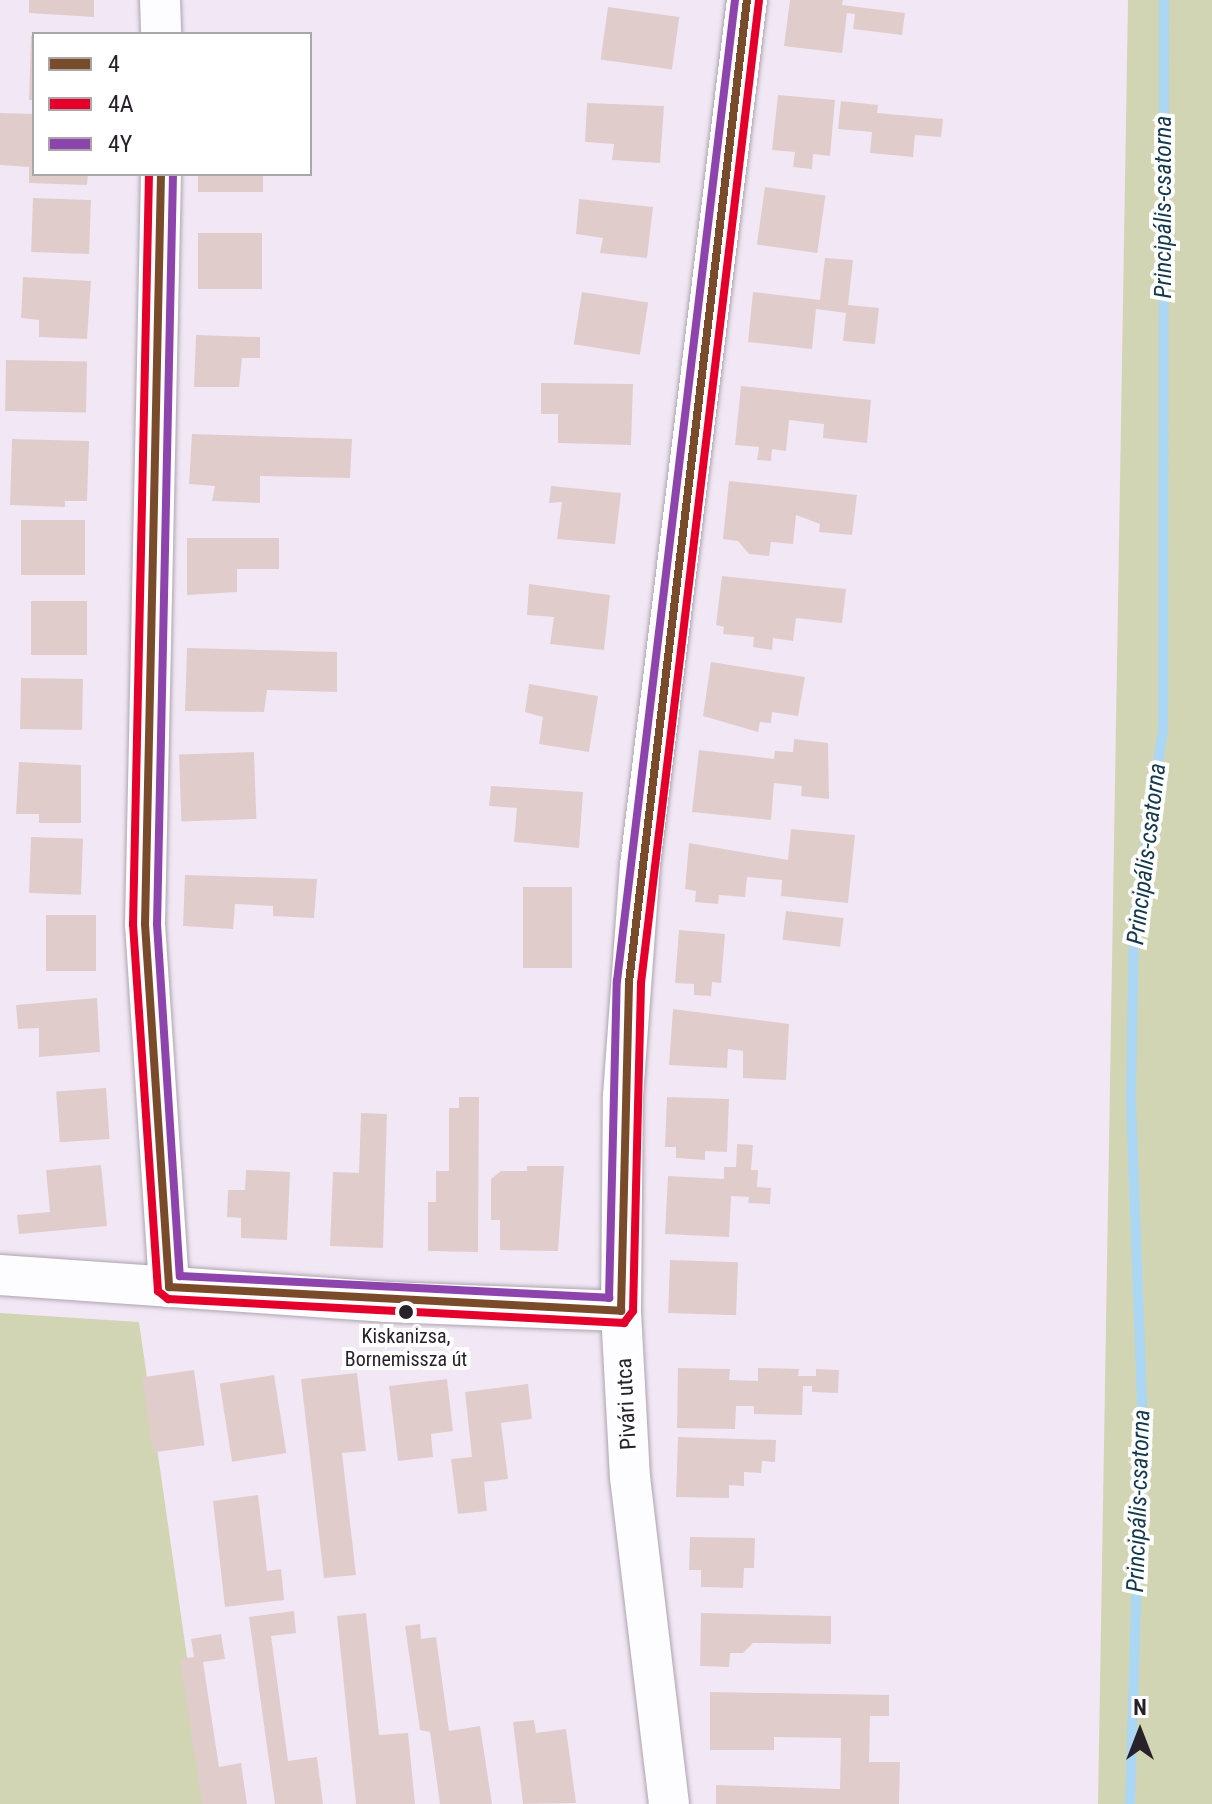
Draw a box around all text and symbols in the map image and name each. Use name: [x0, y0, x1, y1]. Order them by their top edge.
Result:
legend: [32, 32, 312, 176]
text: 4: [108, 50, 120, 78]
text: 4A: [108, 90, 134, 118]
water label: Principális-csatorna: [1150, 116, 1178, 298]
text: 4Y: [108, 130, 132, 158]
water label: Principális-csatorna: [1122, 762, 1172, 946]
marker: Kiskanizsa, Bornemissza út: [398, 1304, 414, 1320]
place label: Kiskanizsa, Bornemissza út: [345, 1324, 467, 1371]
street label: Pivári utca: [610, 1358, 642, 1450]
water label: Principális-csatorna: [1121, 1409, 1157, 1593]
north arrow: [1100, 1692, 1180, 1772]
text: N: [1133, 1695, 1147, 1720]

